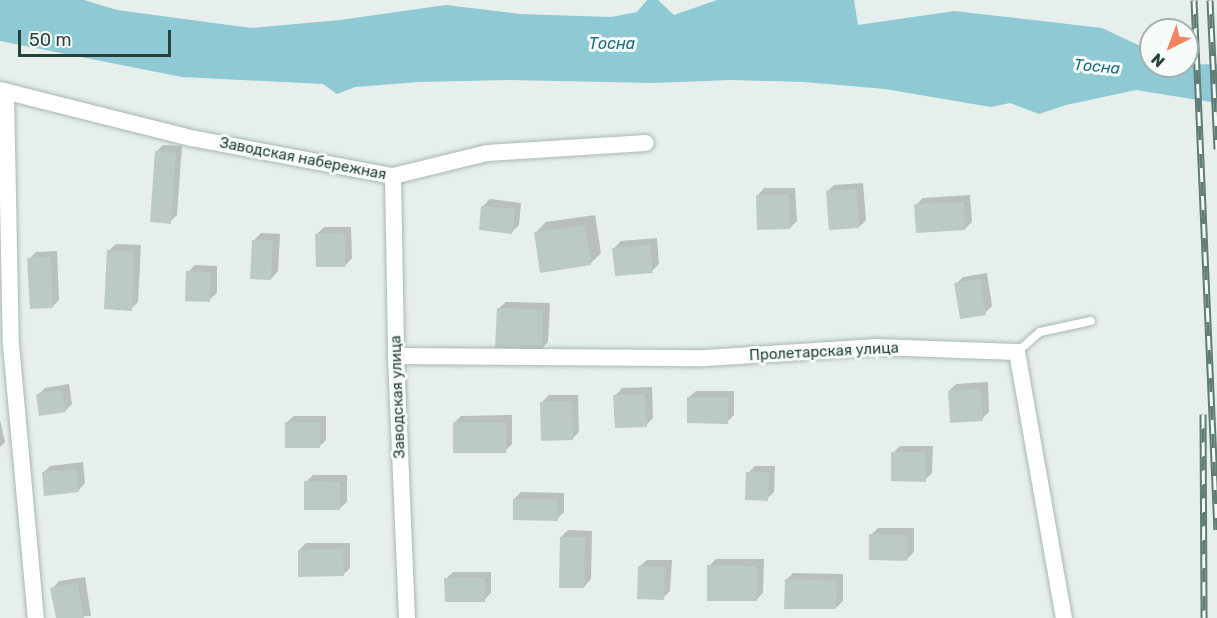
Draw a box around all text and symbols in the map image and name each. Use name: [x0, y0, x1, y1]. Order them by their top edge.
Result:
scale bar: [21, 18, 174, 56]
north arrow: [1139, 18, 1199, 78]
text: 50 m: [29, 29, 72, 51]
water label: Тосна: [589, 34, 635, 54]
text: N: [1147, 49, 1169, 71]
water label: Тосна: [1073, 55, 1121, 79]
street label: Заводская набережная: [218, 134, 388, 184]
street label: Заводская улица: [387, 335, 409, 459]
street label: Пролетарская улица: [749, 339, 899, 365]

